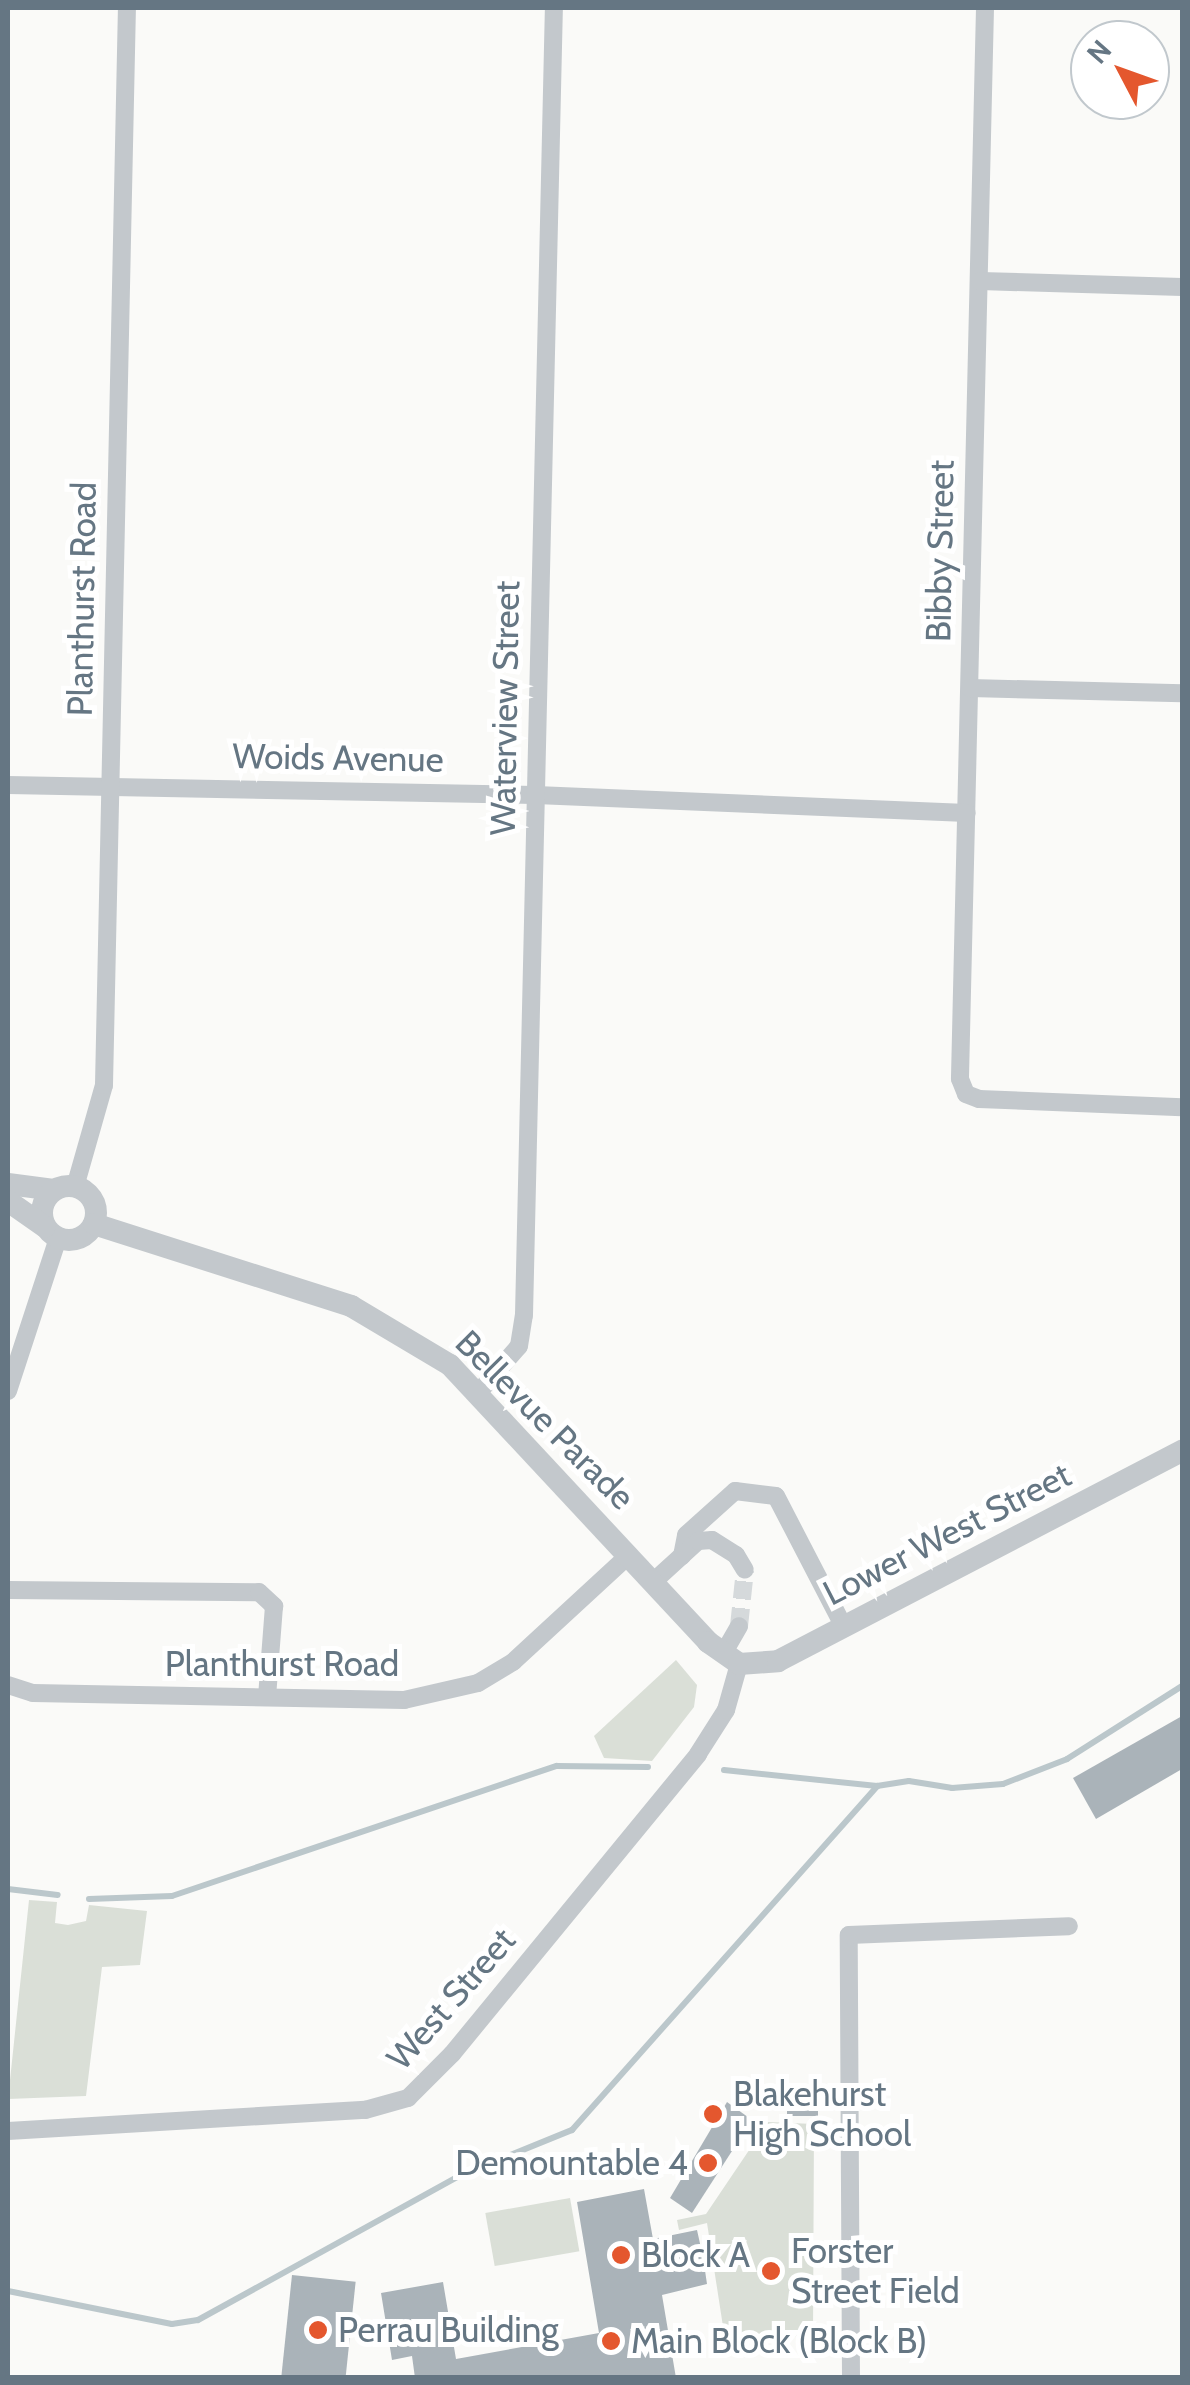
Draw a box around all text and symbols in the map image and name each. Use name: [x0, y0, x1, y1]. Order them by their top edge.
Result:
north arrow: [1070, 20, 1170, 120]
text: N: [1080, 33, 1118, 70]
street label: Bibby Street: [917, 460, 963, 642]
street label: Planthurst Road: [59, 481, 105, 717]
street label: Waterview Street: [482, 580, 528, 836]
street label: Woids Avenue: [232, 735, 444, 781]
street label: Bellevue Parade: [447, 1322, 643, 1518]
street label: Lower West Street: [816, 1454, 1078, 1614]
street label: Planthurst Road: [165, 1643, 399, 1685]
street label: West Street: [378, 1920, 524, 2078]
place label: Blakehurst High School: [733, 2073, 911, 2155]
marker: Blakehurst High School: [702, 2103, 724, 2125]
place label: Demountable 4: [455, 2142, 688, 2184]
marker: Demountable 4: [697, 2152, 719, 2174]
place label: Forster Street Field: [791, 2230, 960, 2312]
place label: Block A: [641, 2234, 750, 2276]
marker: Block A: [610, 2244, 632, 2266]
marker: Forster Street Field: [760, 2260, 782, 2282]
place label: Perrau Building: [338, 2309, 559, 2351]
marker: Perrau Building: [307, 2319, 329, 2341]
place label: Main Block (Block B): [631, 2320, 927, 2362]
marker: Main Block (Block B): [600, 2330, 622, 2352]

